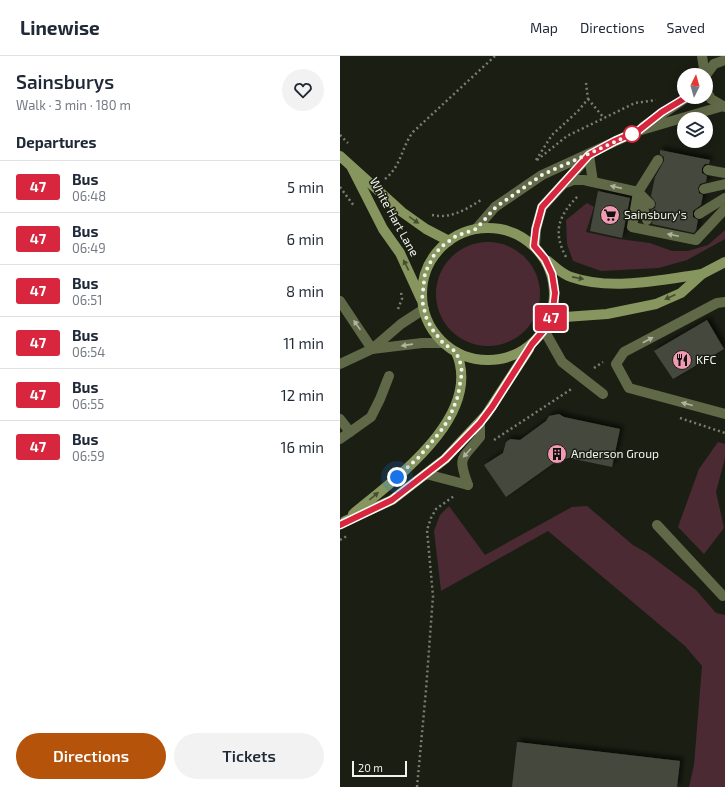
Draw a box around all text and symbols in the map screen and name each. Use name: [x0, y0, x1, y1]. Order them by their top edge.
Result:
text: Linewise: [20, 16, 100, 39]
text: Map: [530, 19, 558, 36]
text: Directions: [580, 19, 645, 36]
text: Saved: [667, 19, 705, 36]
north arrow: [677, 68, 713, 104]
map controls: [677, 68, 713, 148]
button: heart: [282, 69, 324, 111]
text: Sainsburys: [16, 70, 114, 93]
text: Walk · 3 min · 180 m: [16, 97, 131, 113]
button: layers: [677, 112, 713, 148]
unlabelled marker: [623, 125, 641, 143]
text: Departures: [16, 133, 96, 151]
text: Bus: [72, 170, 98, 188]
street label: White Hart Lane: [367, 175, 422, 258]
text: 47: [30, 178, 46, 195]
text: 5 min: [287, 178, 324, 196]
one-way arrow: [610, 184, 622, 190]
text: 06:48: [72, 188, 106, 204]
supermarket icon: Sainsbury's: [599, 204, 621, 226]
place label: Sainsbury's: [624, 207, 687, 221]
one-way arrow: [409, 216, 419, 224]
text: Bus: [72, 222, 98, 240]
text: 47: [30, 230, 46, 247]
text: 6 min: [286, 230, 324, 248]
one-way arrow: [667, 232, 679, 238]
text: 06:49: [72, 240, 106, 256]
one-way arrow: [402, 259, 409, 271]
text: Bus: [72, 274, 98, 292]
one-way arrow: [572, 276, 584, 282]
text: 47: [30, 282, 46, 299]
text: 8 min: [286, 282, 324, 300]
text: 06:51: [72, 292, 103, 308]
one-way arrow: [665, 294, 676, 300]
line badge: 47: [533, 305, 569, 331]
text: 47: [543, 309, 559, 326]
one-way arrow: [352, 319, 361, 330]
text: Bus: [72, 326, 98, 344]
text: 47: [30, 334, 46, 351]
text: 11 min: [283, 334, 324, 352]
one-way arrow: [643, 336, 654, 343]
one-way arrow: [401, 342, 414, 348]
text: 06:54: [72, 344, 105, 360]
restaurant icon: KFC: [671, 349, 693, 371]
place label: KFC: [696, 352, 716, 366]
text: Bus: [72, 378, 98, 396]
text: 47: [30, 386, 46, 403]
text: 12 min: [281, 386, 324, 404]
text: 06:55: [72, 396, 104, 412]
one-way arrow: [681, 401, 693, 407]
text: Bus: [72, 430, 98, 448]
text: 47: [30, 438, 46, 455]
text: 16 min: [281, 438, 324, 456]
building icon: Anderson Group: [546, 443, 568, 465]
place label: Anderson Group: [571, 446, 659, 460]
text: 06:59: [72, 448, 105, 464]
one-way arrow: [462, 448, 472, 458]
your location: [387, 467, 407, 487]
one-way arrow: [369, 492, 380, 501]
button: Directions: [16, 733, 166, 779]
button: Tickets: [174, 733, 324, 779]
scale bar: [352, 759, 407, 778]
text: 20 m: [358, 761, 383, 774]

